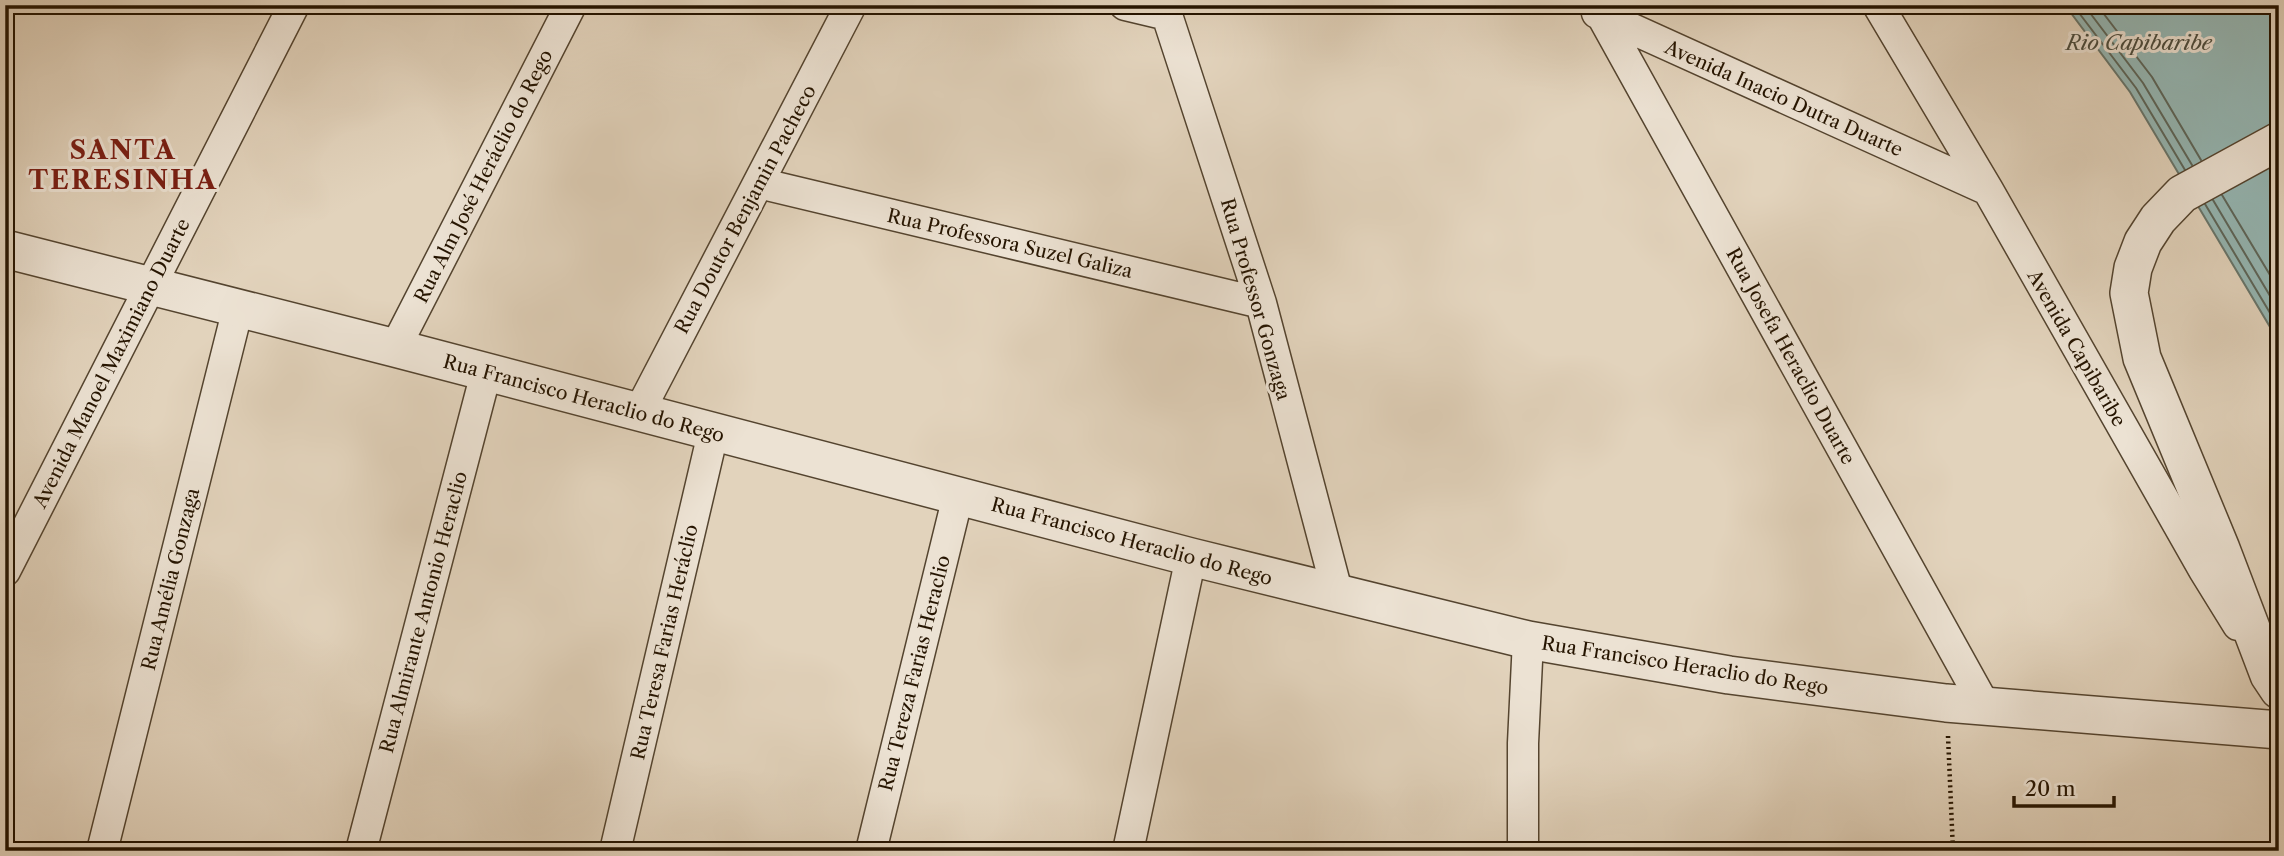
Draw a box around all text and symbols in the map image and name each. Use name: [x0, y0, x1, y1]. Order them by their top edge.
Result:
water label: Rio Capibaribe: [2064, 30, 2213, 55]
street label: Avenida Inacio Dutra Duarte: [1660, 35, 1906, 161]
street label: Rua Alm José Heráclio do Rego: [409, 46, 558, 307]
street label: Rua Doutor Benjamin Pacheco: [670, 81, 821, 338]
district label: SANTA TERESINHA: [28, 134, 218, 196]
street label: Rua Professor Gonzaga: [1216, 195, 1295, 403]
street label: Rua Professora Suzel Galiza: [885, 204, 1135, 283]
street label: Avenida Manoel Maximiano Duarte: [28, 215, 195, 513]
street label: Rua Josefa Heraclio Duarte: [1721, 244, 1860, 469]
street label: Avenida Capibaribe: [2022, 265, 2131, 431]
street label: Rua Francisco Heraclio do Rego: [441, 350, 727, 447]
street label: Rua Almirante Antonio Heraclio: [375, 469, 472, 755]
street label: Rua Amélia Gonzaga: [137, 486, 204, 673]
street label: Rua Francisco Heraclio do Rego: [989, 493, 1275, 590]
street label: Rua Teresa Farias Heráclio: [626, 522, 703, 762]
street label: Rua Tereza Farias Heraclio: [874, 553, 955, 793]
street label: Rua Francisco Heraclio do Rego: [1540, 631, 1830, 700]
scale bar: [2014, 765, 2114, 809]
text: 20 m: [2025, 776, 2076, 801]

